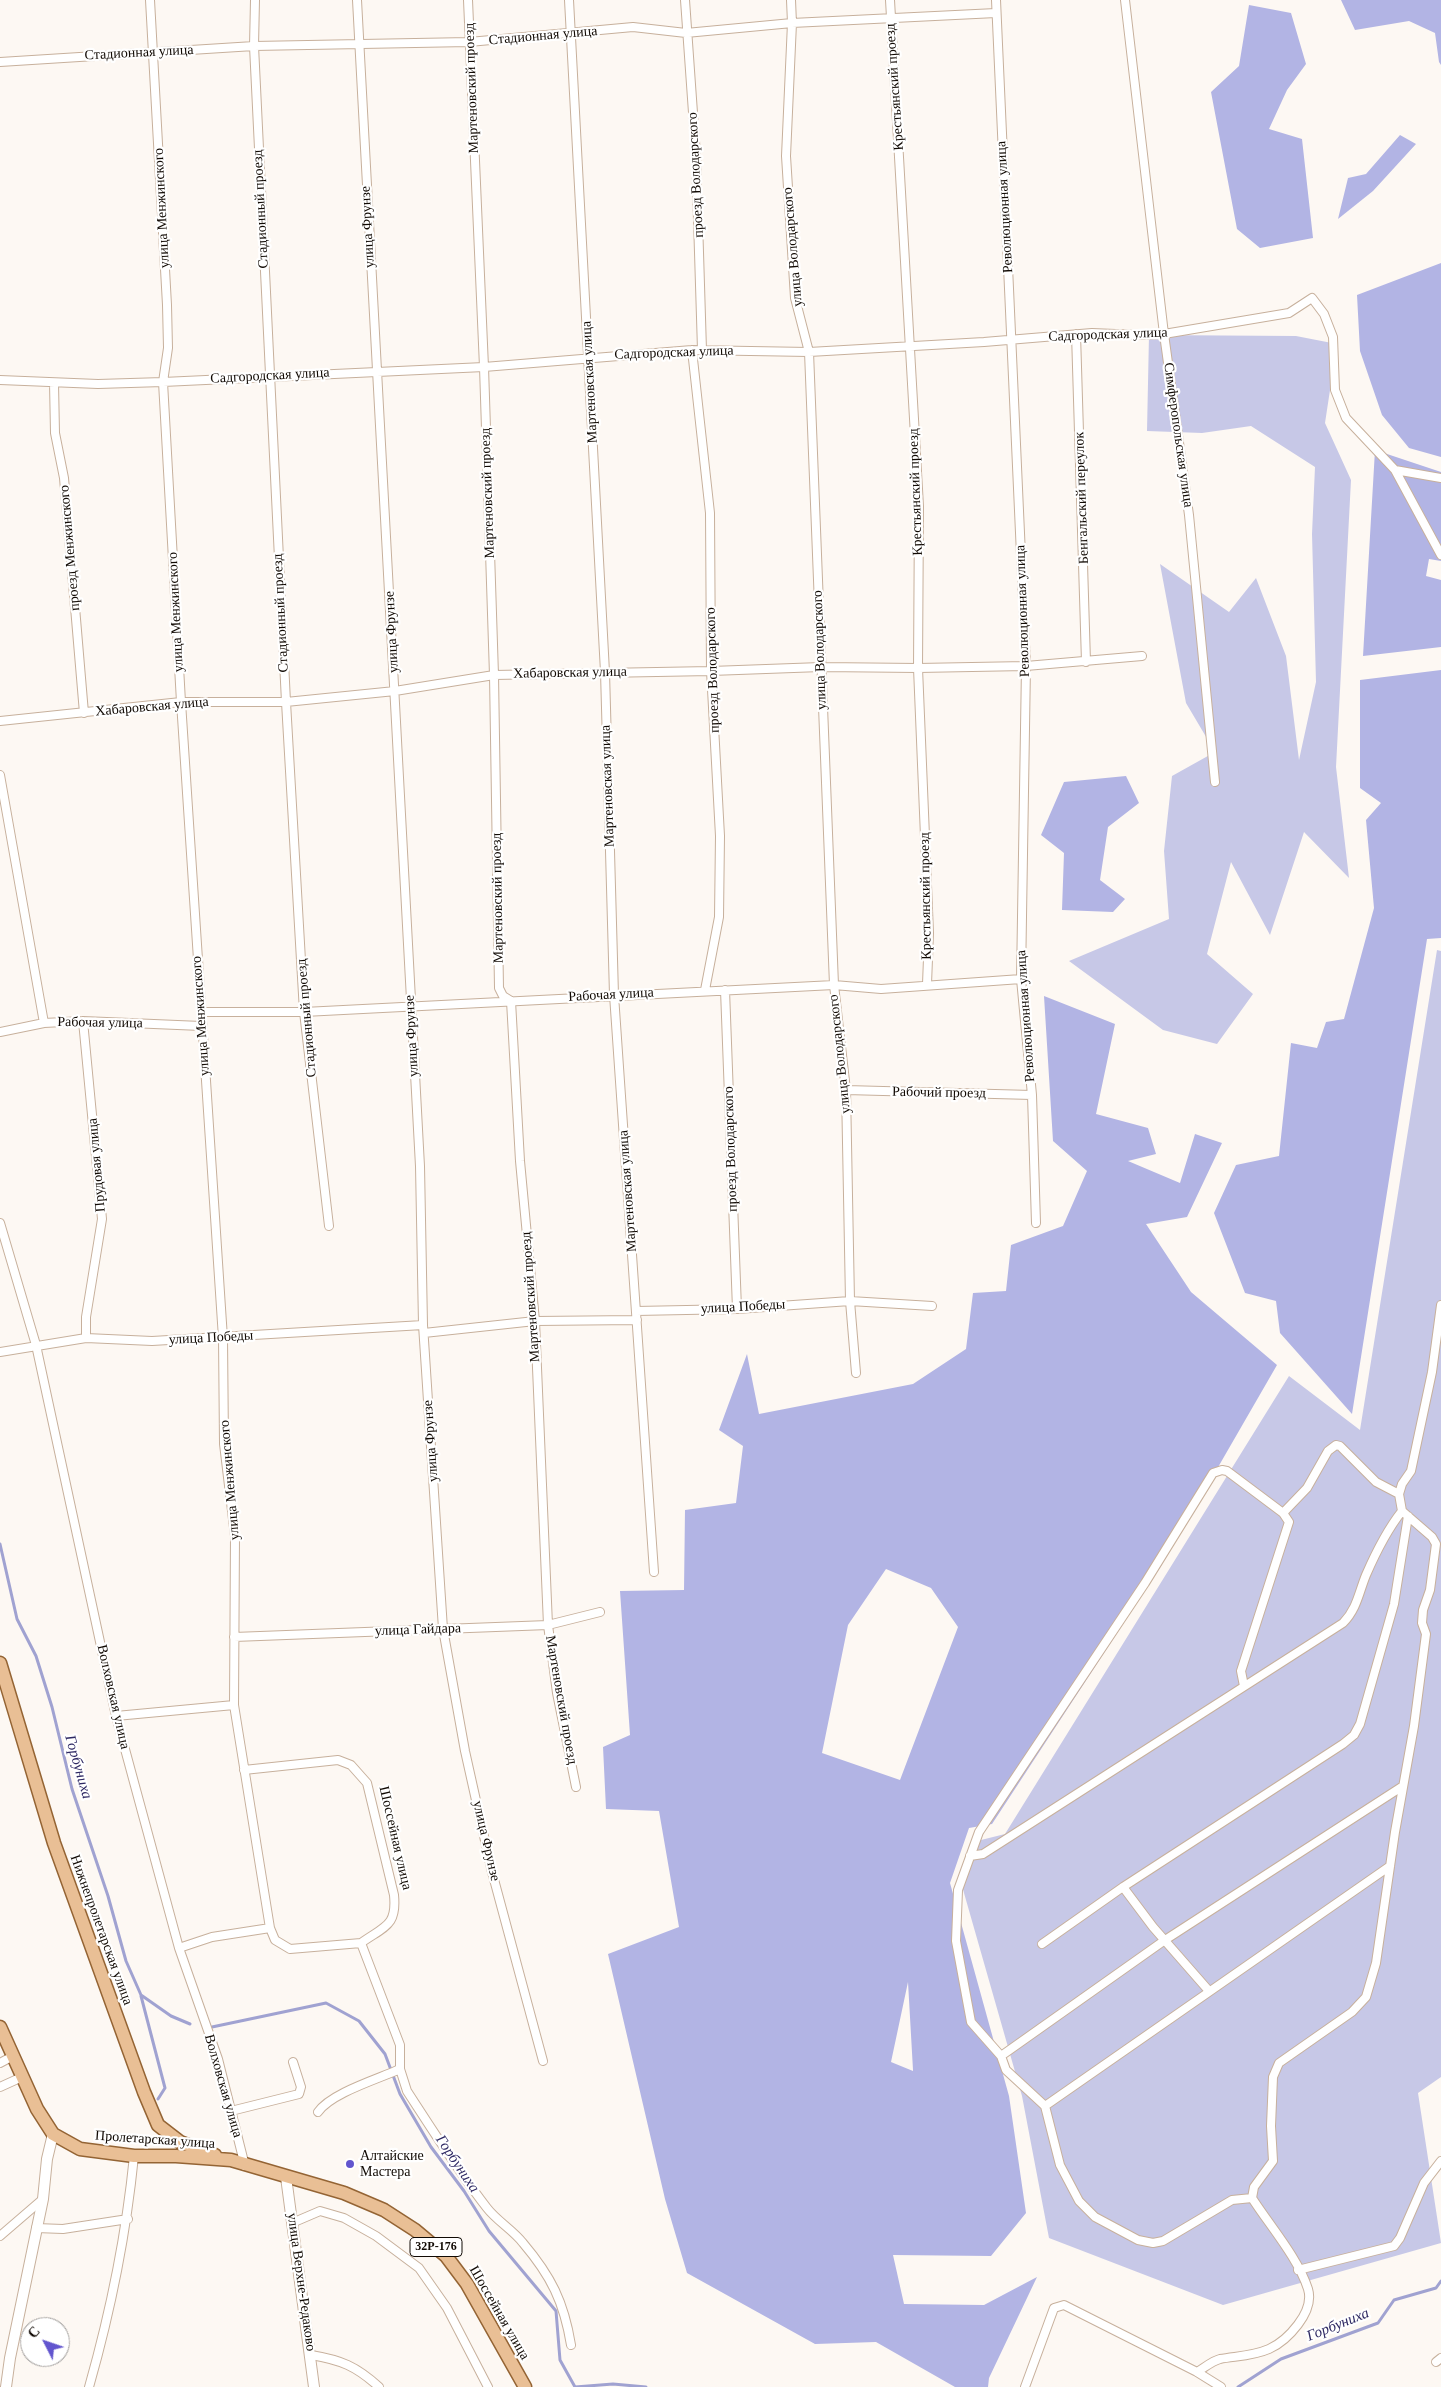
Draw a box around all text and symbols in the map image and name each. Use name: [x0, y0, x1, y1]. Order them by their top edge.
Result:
street label: Мартеновский проезд: [461, 22, 483, 154]
street label: Стадионная улица: [488, 23, 598, 49]
street label: Крестьянский проезд: [882, 23, 908, 151]
street label: Стадионная улица: [84, 42, 194, 64]
street label: проезд Володарского: [684, 112, 708, 238]
street label: Революционная улица: [993, 141, 1017, 273]
street label: улица Менжинского: [150, 147, 174, 269]
street label: Стадионный проезд: [249, 149, 273, 269]
street label: улица Фрунзе: [357, 186, 379, 268]
street label: улица Володарского: [779, 187, 807, 307]
street label: Мартеновская улица: [578, 320, 602, 444]
street label: Садгородская улица: [1048, 325, 1168, 345]
street label: Садгородская улица: [614, 343, 734, 363]
street label: Симферопольская улица: [1160, 361, 1196, 509]
street label: Садгородская улица: [210, 364, 330, 388]
street label: Мартеновский проезд: [477, 427, 499, 559]
street label: Крестьянский проезд: [905, 428, 927, 556]
street label: Бенгальский переулок: [1071, 432, 1093, 564]
street label: проезд Менжинского: [56, 484, 84, 612]
street label: Революционная улица: [1012, 545, 1034, 677]
street label: улица Менжинского: [164, 551, 188, 673]
street label: Стадионный проезд: [269, 553, 293, 673]
street label: улица Володарского: [810, 590, 830, 710]
street label: улица Фрунзе: [381, 591, 403, 673]
street label: проезд Володарского: [702, 607, 724, 733]
street label: Хабаровская улица: [513, 664, 627, 682]
street label: Хабаровская улица: [95, 694, 209, 720]
street label: Мартеновская улица: [597, 725, 619, 847]
street label: Мартеновский проезд: [488, 832, 508, 964]
street label: Крестьянский проезд: [916, 832, 936, 960]
street label: Революционная улица: [1013, 949, 1039, 1083]
street label: улица Менжинского: [188, 955, 214, 1077]
street label: Стадионный проезд: [293, 958, 321, 1078]
street label: Рабочая улица: [568, 984, 654, 1006]
street label: улица Володарского: [825, 994, 855, 1114]
street label: улица Фрунзе: [401, 995, 423, 1077]
street label: Рабочая улица: [57, 1014, 143, 1032]
street label: Рабочий проезд: [892, 1084, 986, 1102]
street label: проезд Володарского: [720, 1086, 742, 1212]
street label: Прудовая улица: [85, 1117, 109, 1213]
street label: Мартеновская улица: [615, 1129, 641, 1253]
street label: Мартеновский проезд: [518, 1231, 544, 1363]
street label: улица Победы: [700, 1296, 786, 1318]
street label: улица Победы: [168, 1327, 254, 1349]
street label: улица Фрунзе: [420, 1399, 442, 1483]
street label: улица Менжинского: [216, 1419, 244, 1541]
street label: улица Гайдара: [375, 1620, 461, 1640]
street label: Мартеновский проезд: [541, 1634, 581, 1766]
street label: Волховская улица: [93, 1643, 133, 1751]
water label: Горбуниха: [60, 1733, 96, 1801]
street label: Шоссейная улица: [375, 1784, 415, 1892]
street label: улица Фрунзе: [469, 1799, 503, 1883]
street label: Нижнепролетарская улица: [66, 1853, 136, 2007]
street label: Волховская улица: [200, 2032, 246, 2140]
street label: Пролетарская улица: [94, 2127, 216, 2153]
water label: Горбуниха: [431, 2132, 483, 2196]
place label: Алтайские Мастера: [360, 2148, 424, 2180]
marker: Алтайские Мастера: [344, 2158, 356, 2170]
street label: улица Верхне-Редаково: [283, 2212, 319, 2352]
road number: 32Р-176: [410, 2238, 462, 2256]
street label: Шоссейная улица: [465, 2263, 533, 2363]
water label: Горбуниха: [1304, 2304, 1372, 2346]
north arrow: [20, 2317, 70, 2367]
text: С: [25, 2324, 43, 2341]

